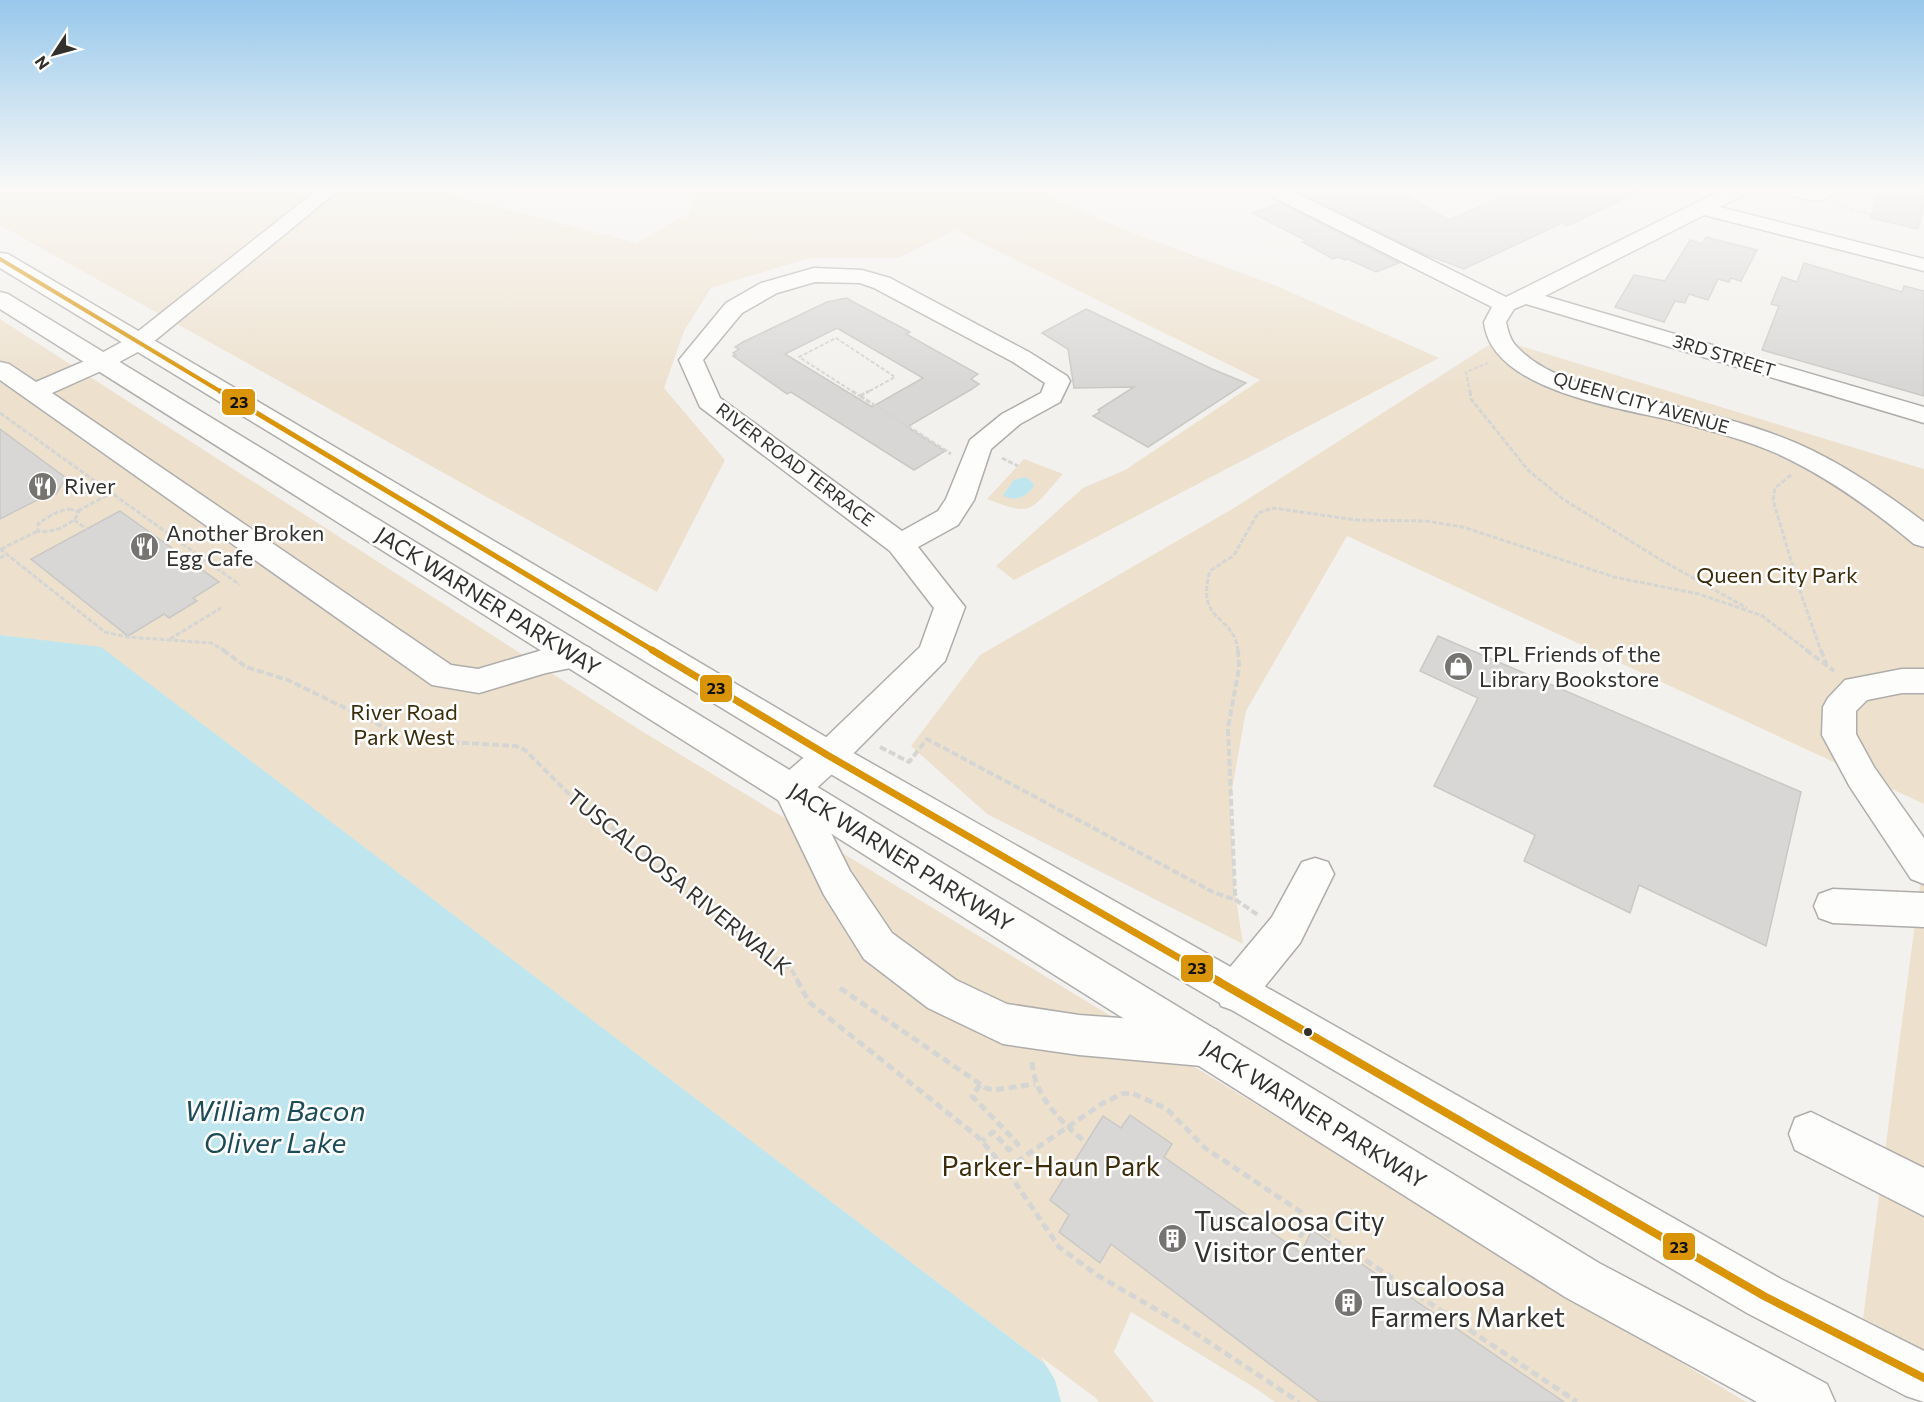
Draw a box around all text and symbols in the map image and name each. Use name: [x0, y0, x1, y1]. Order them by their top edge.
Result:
north arrow: [24, 24, 84, 84]
text: N: [30, 53, 53, 74]
street label: 3RD STREET: [1670, 329, 1778, 381]
street label: QUEEN CITY AVENUE: [1551, 366, 1732, 438]
line badge: 23: [221, 388, 256, 416]
text: 23: [230, 392, 248, 411]
street label: RIVER ROAD TERRACE: [712, 398, 879, 531]
restaurant icon: River: [27, 470, 59, 502]
place label: River: [64, 472, 116, 499]
place label: Another Broken Egg Cafe: [166, 519, 324, 571]
street label: JACK WARNER PARKWAY: [371, 520, 606, 681]
restaurant icon: Another Broken Egg Cafe: [129, 530, 161, 562]
park label: Queen City Park: [1696, 561, 1858, 588]
place label: TPL Friends of the Library Bookstore: [1479, 640, 1661, 692]
shop icon: TPL Friends of the Library Bookstore: [1442, 651, 1474, 683]
line badge: 23: [699, 674, 733, 703]
text: 23: [707, 678, 725, 697]
park label: River Road Park West: [350, 698, 458, 750]
street label: JACK WARNER PARKWAY: [784, 776, 1019, 937]
street label: TUSCALOOSA RIVERWALK: [562, 783, 797, 981]
line badge: 23: [1180, 954, 1214, 983]
text: 23: [1188, 958, 1206, 977]
unlabelled marker: [1302, 1026, 1314, 1038]
street label: JACK WARNER PARKWAY: [1197, 1033, 1432, 1194]
water label: William Bacon Oliver Lake: [185, 1093, 365, 1159]
park label: Parker-Haun Park: [942, 1149, 1161, 1182]
place label: Tuscaloosa City Visitor Center: [1194, 1204, 1385, 1268]
building icon: Tuscaloosa City Visitor Center: [1157, 1222, 1189, 1254]
line badge: 23: [1662, 1232, 1696, 1261]
text: 23: [1670, 1237, 1688, 1256]
place label: Tuscaloosa Farmers Market: [1370, 1269, 1565, 1333]
building icon: Tuscaloosa Farmers Market: [1333, 1287, 1365, 1319]

